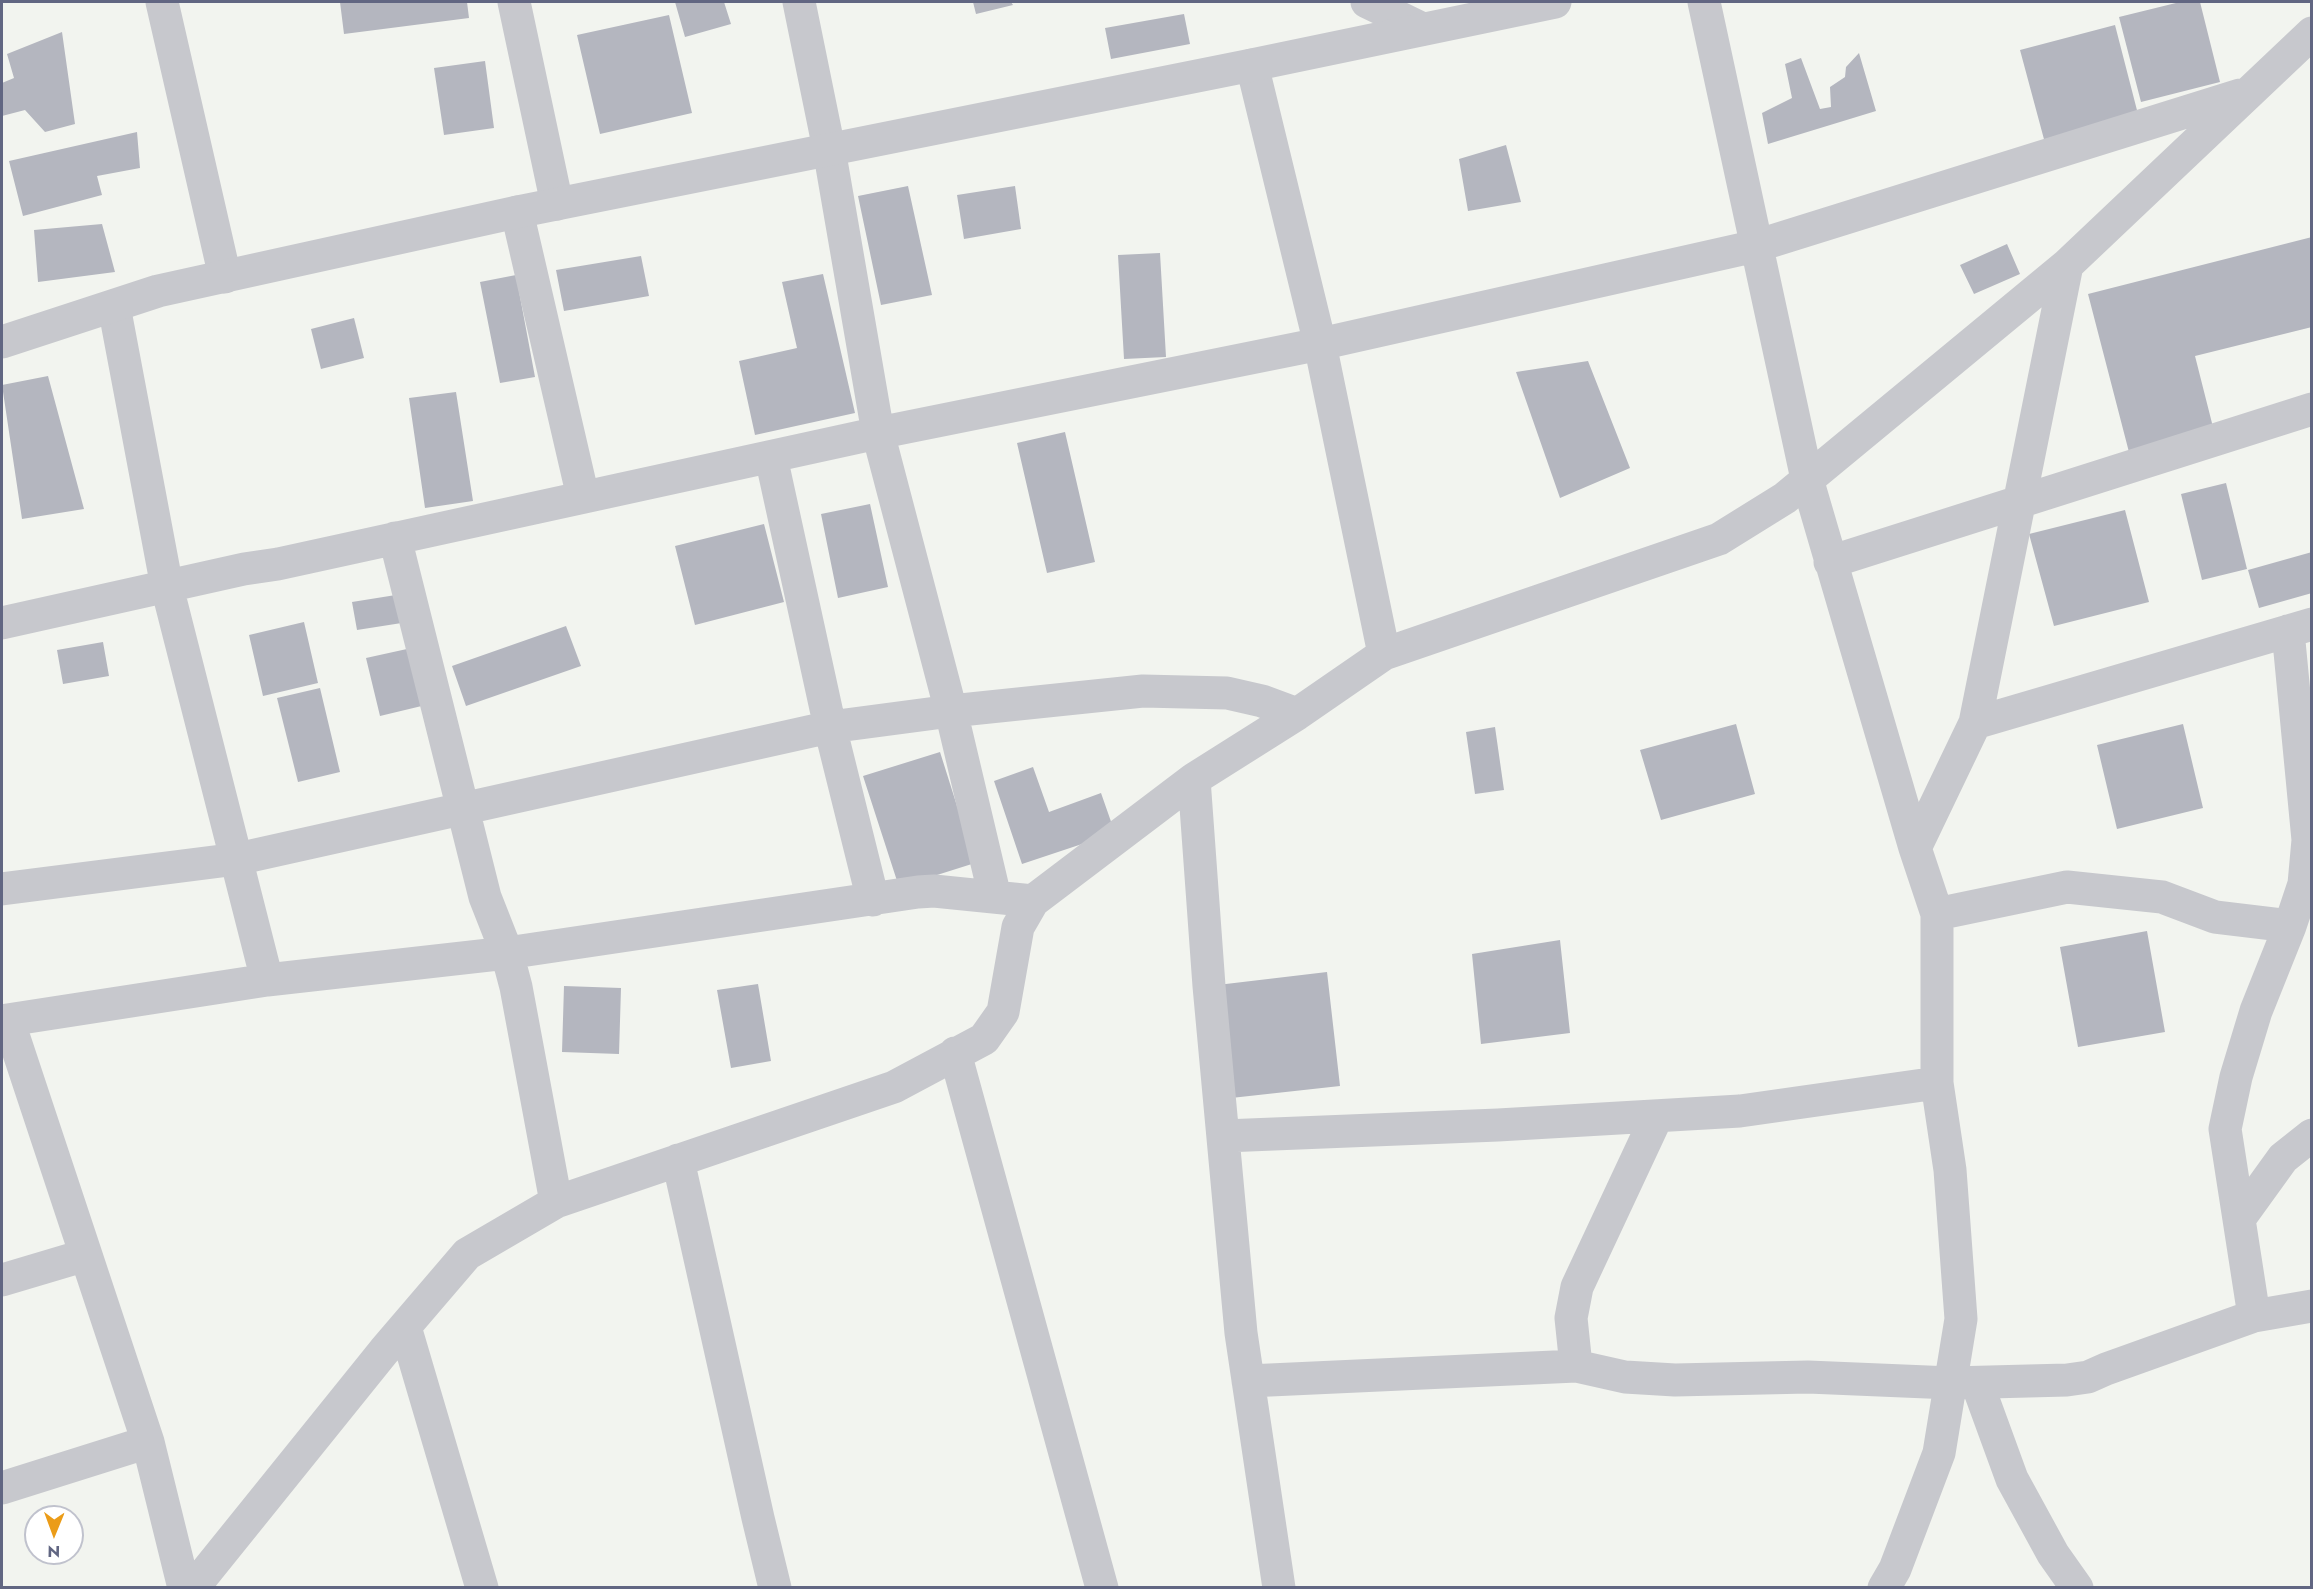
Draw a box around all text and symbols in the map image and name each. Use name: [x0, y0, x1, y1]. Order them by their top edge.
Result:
north arrow: [24, 1505, 84, 1565]
text: N: [47, 1540, 60, 1563]

